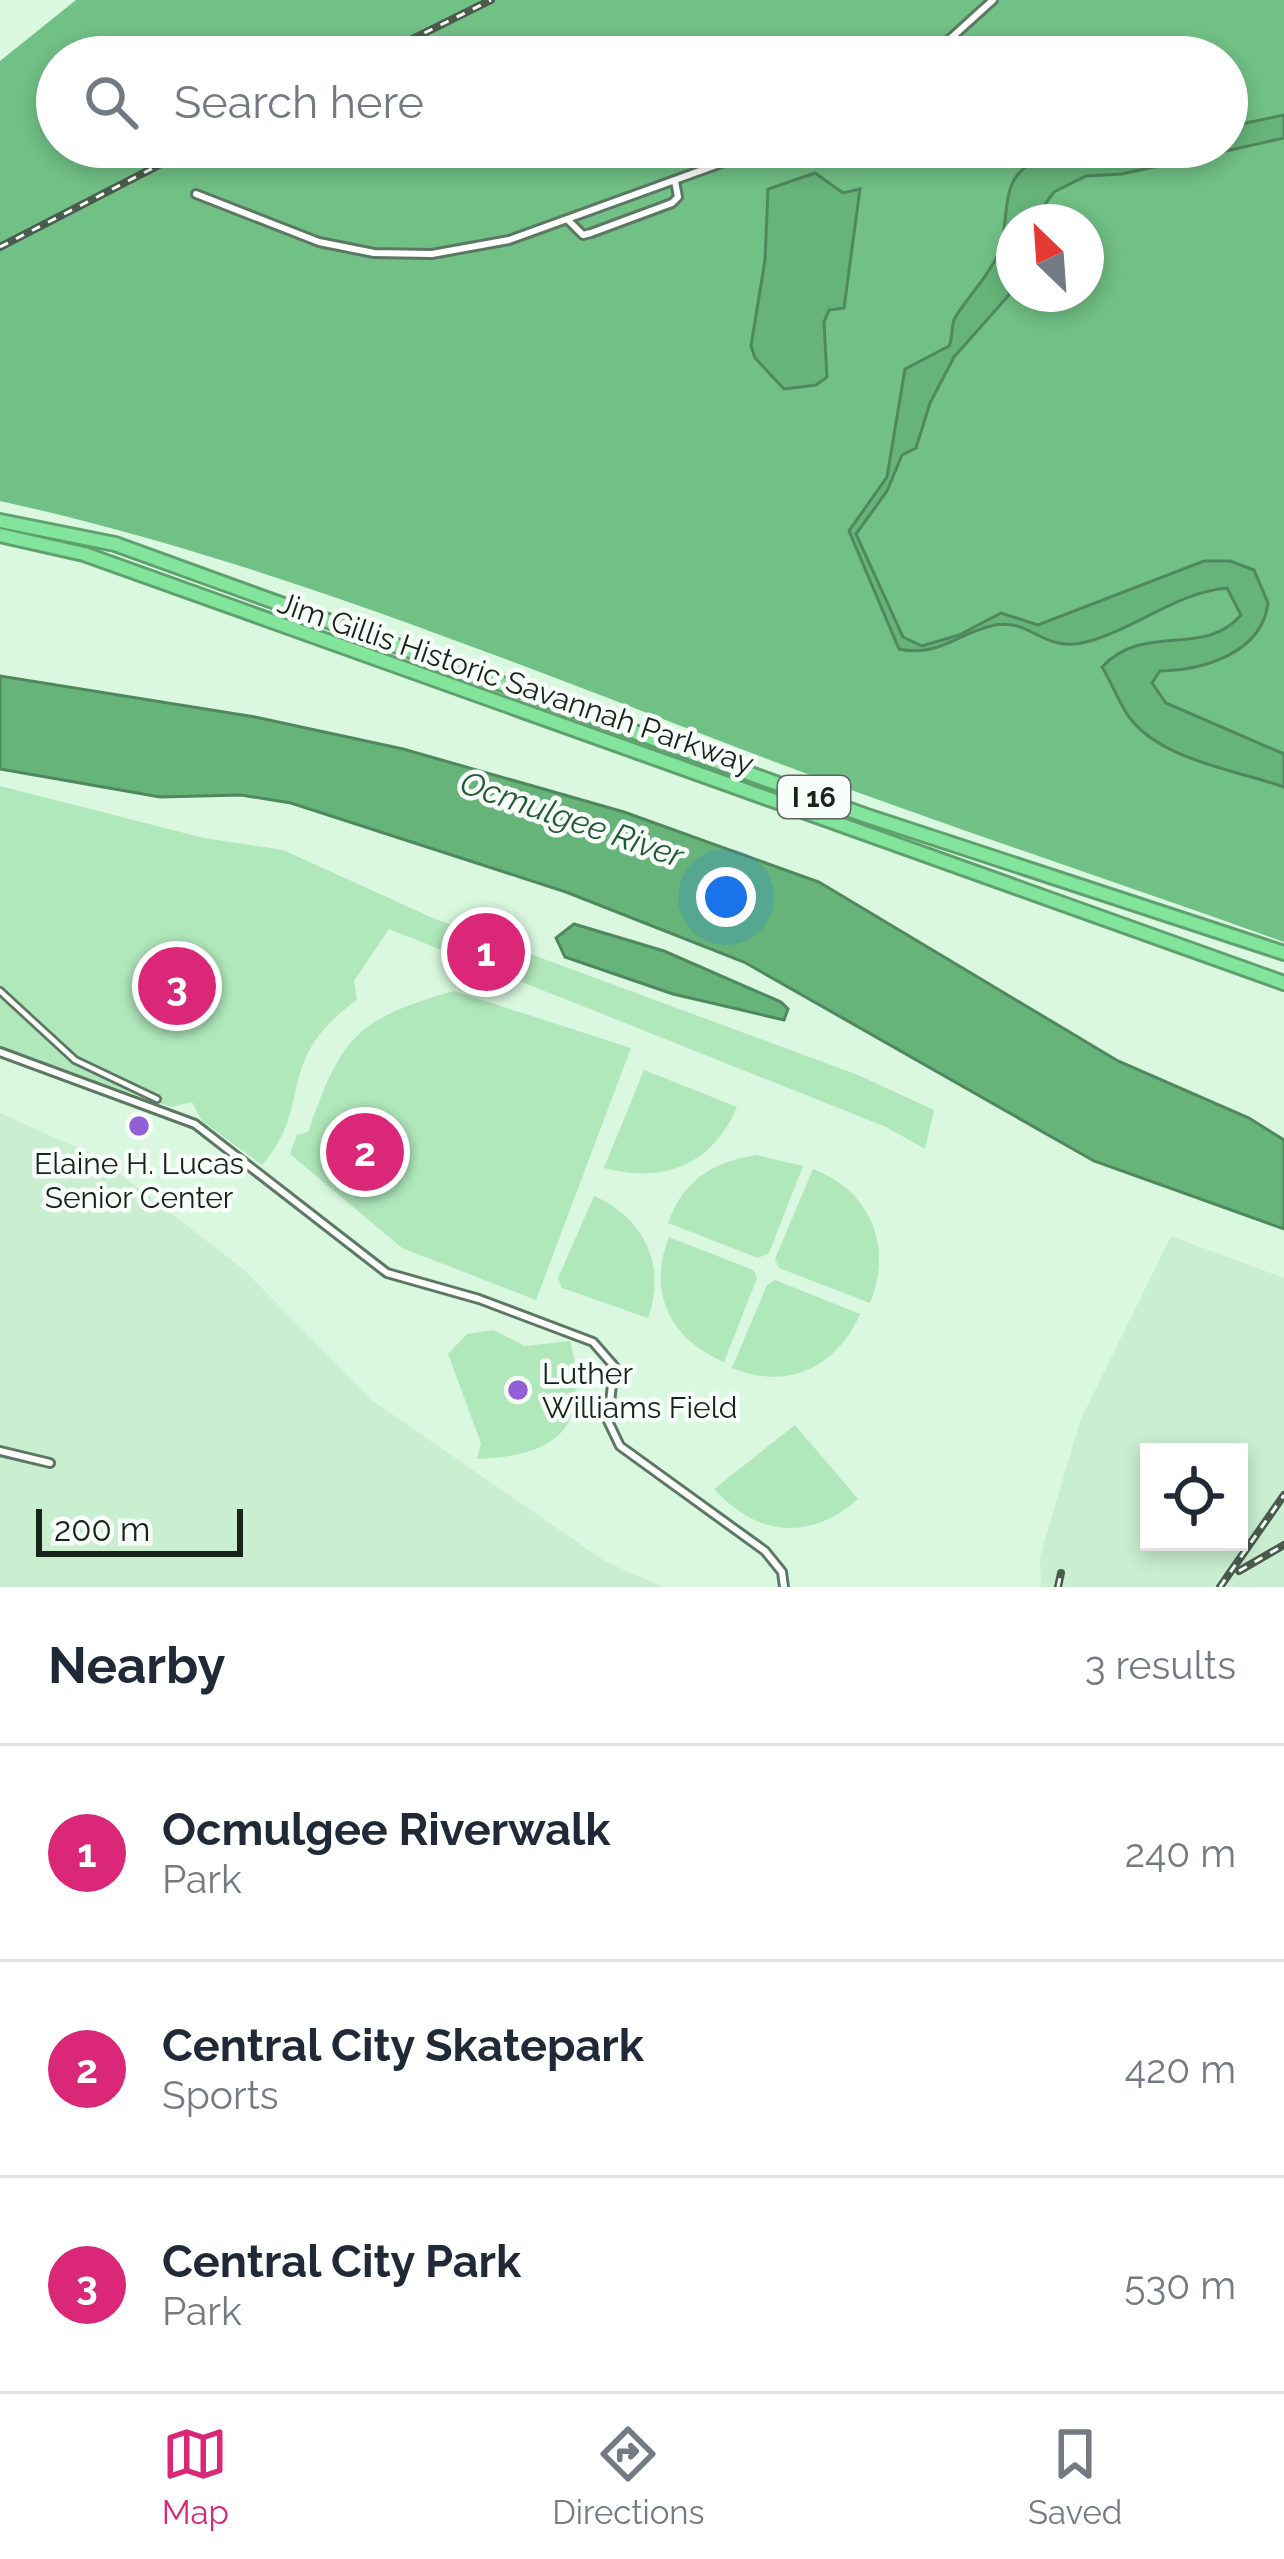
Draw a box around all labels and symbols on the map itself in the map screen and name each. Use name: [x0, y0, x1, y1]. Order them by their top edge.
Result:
north arrow: [996, 204, 1104, 312]
street label: Jim Gillis Historic Savannah Parkway: [273, 585, 759, 781]
water label: Ocmulgee River: [455, 763, 690, 876]
road number: I 16: [778, 776, 850, 818]
your location: [696, 867, 756, 927]
pin: 1: [447, 907, 525, 997]
pin: 3: [138, 941, 216, 1031]
pin: 2: [326, 1107, 404, 1197]
marker: Elaine H. Lucas Senior Center: [126, 1113, 152, 1139]
place label: Elaine H. Lucas Senior Center: [34, 1146, 244, 1215]
place label: Luther Williams Field: [542, 1356, 737, 1425]
marker: Luther Williams Field: [505, 1377, 531, 1403]
scale bar: [36, 1503, 243, 1556]

